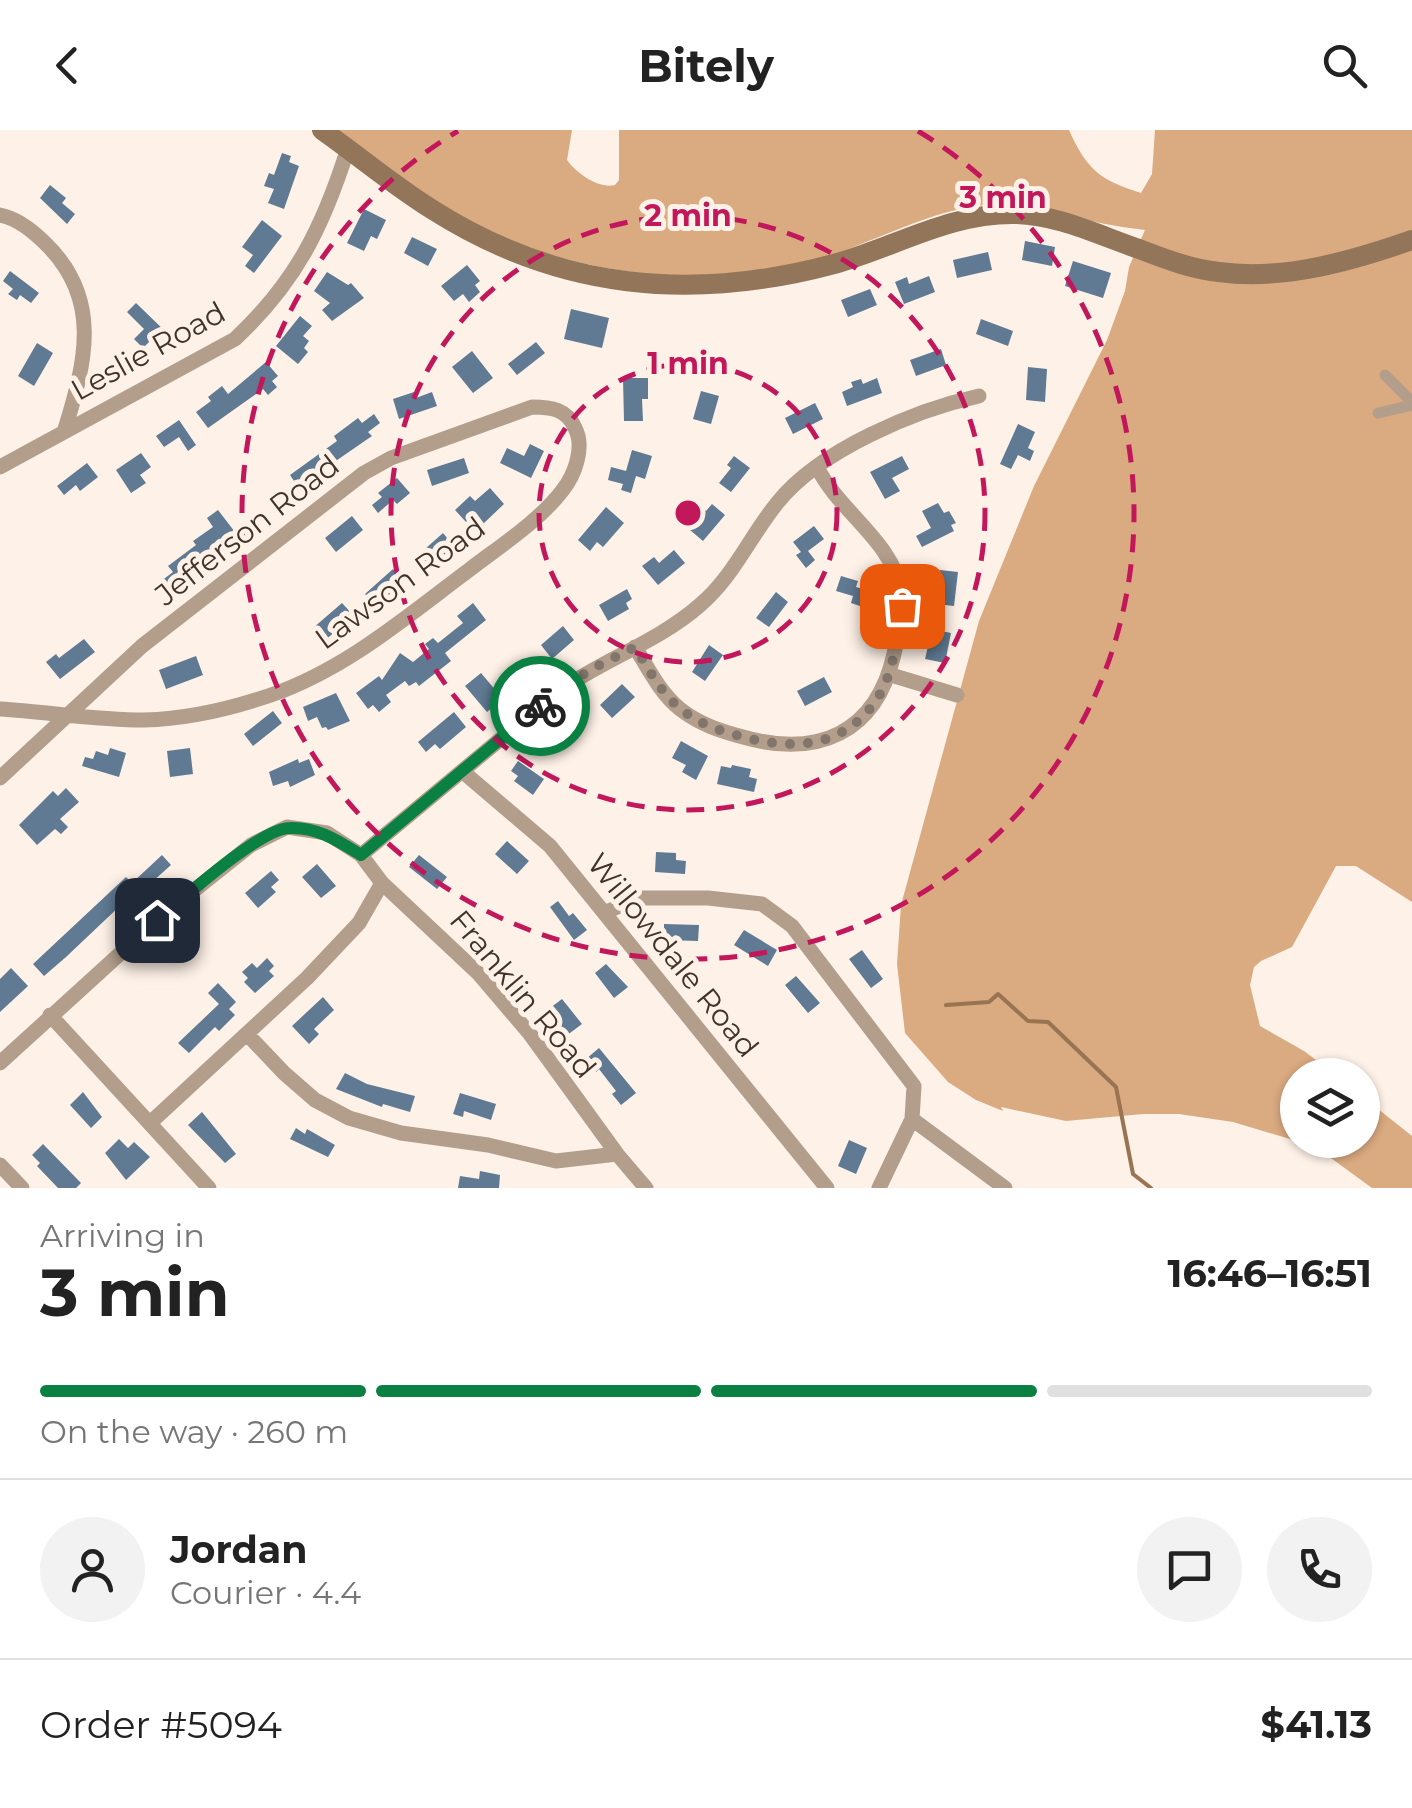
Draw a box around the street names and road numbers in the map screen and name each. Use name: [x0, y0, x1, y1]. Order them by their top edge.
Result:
street label: Leslie Road: [64, 293, 232, 409]
street label: Jefferson Road: [147, 447, 346, 614]
street label: Lawson Road: [308, 509, 492, 657]
street label: Willowdale Road: [579, 846, 767, 1064]
street label: Franklin Road: [442, 902, 604, 1086]

